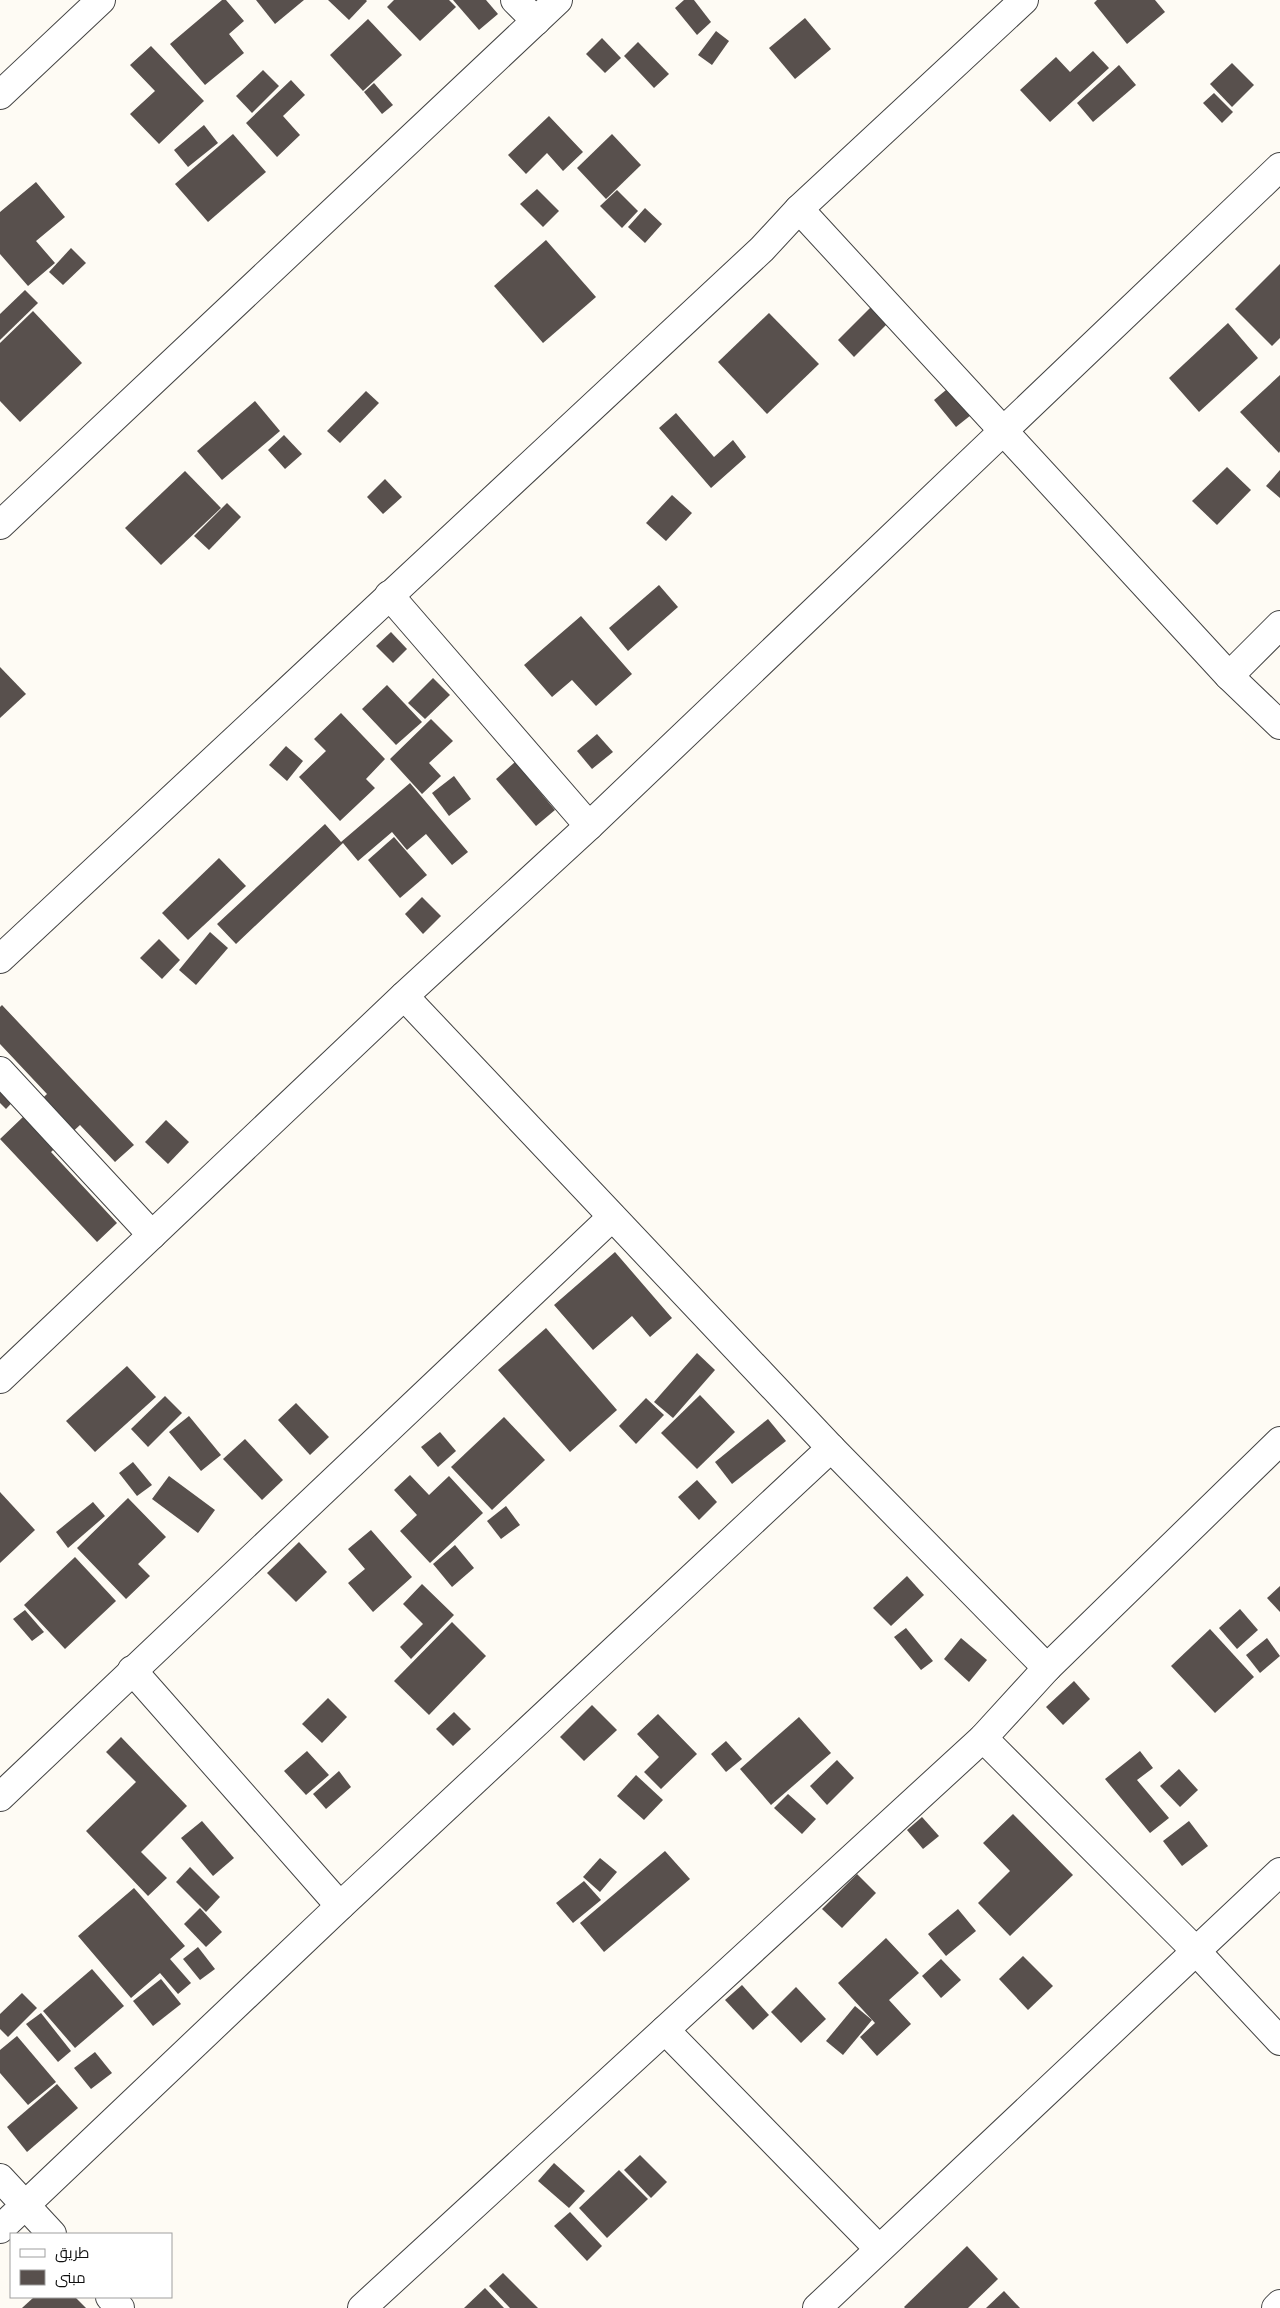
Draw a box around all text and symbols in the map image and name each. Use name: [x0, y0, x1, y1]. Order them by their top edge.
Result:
legend: [10, 2233, 172, 2298]
text: طريق: [55, 2244, 89, 2263]
text: مبنى: [55, 2269, 86, 2288]

